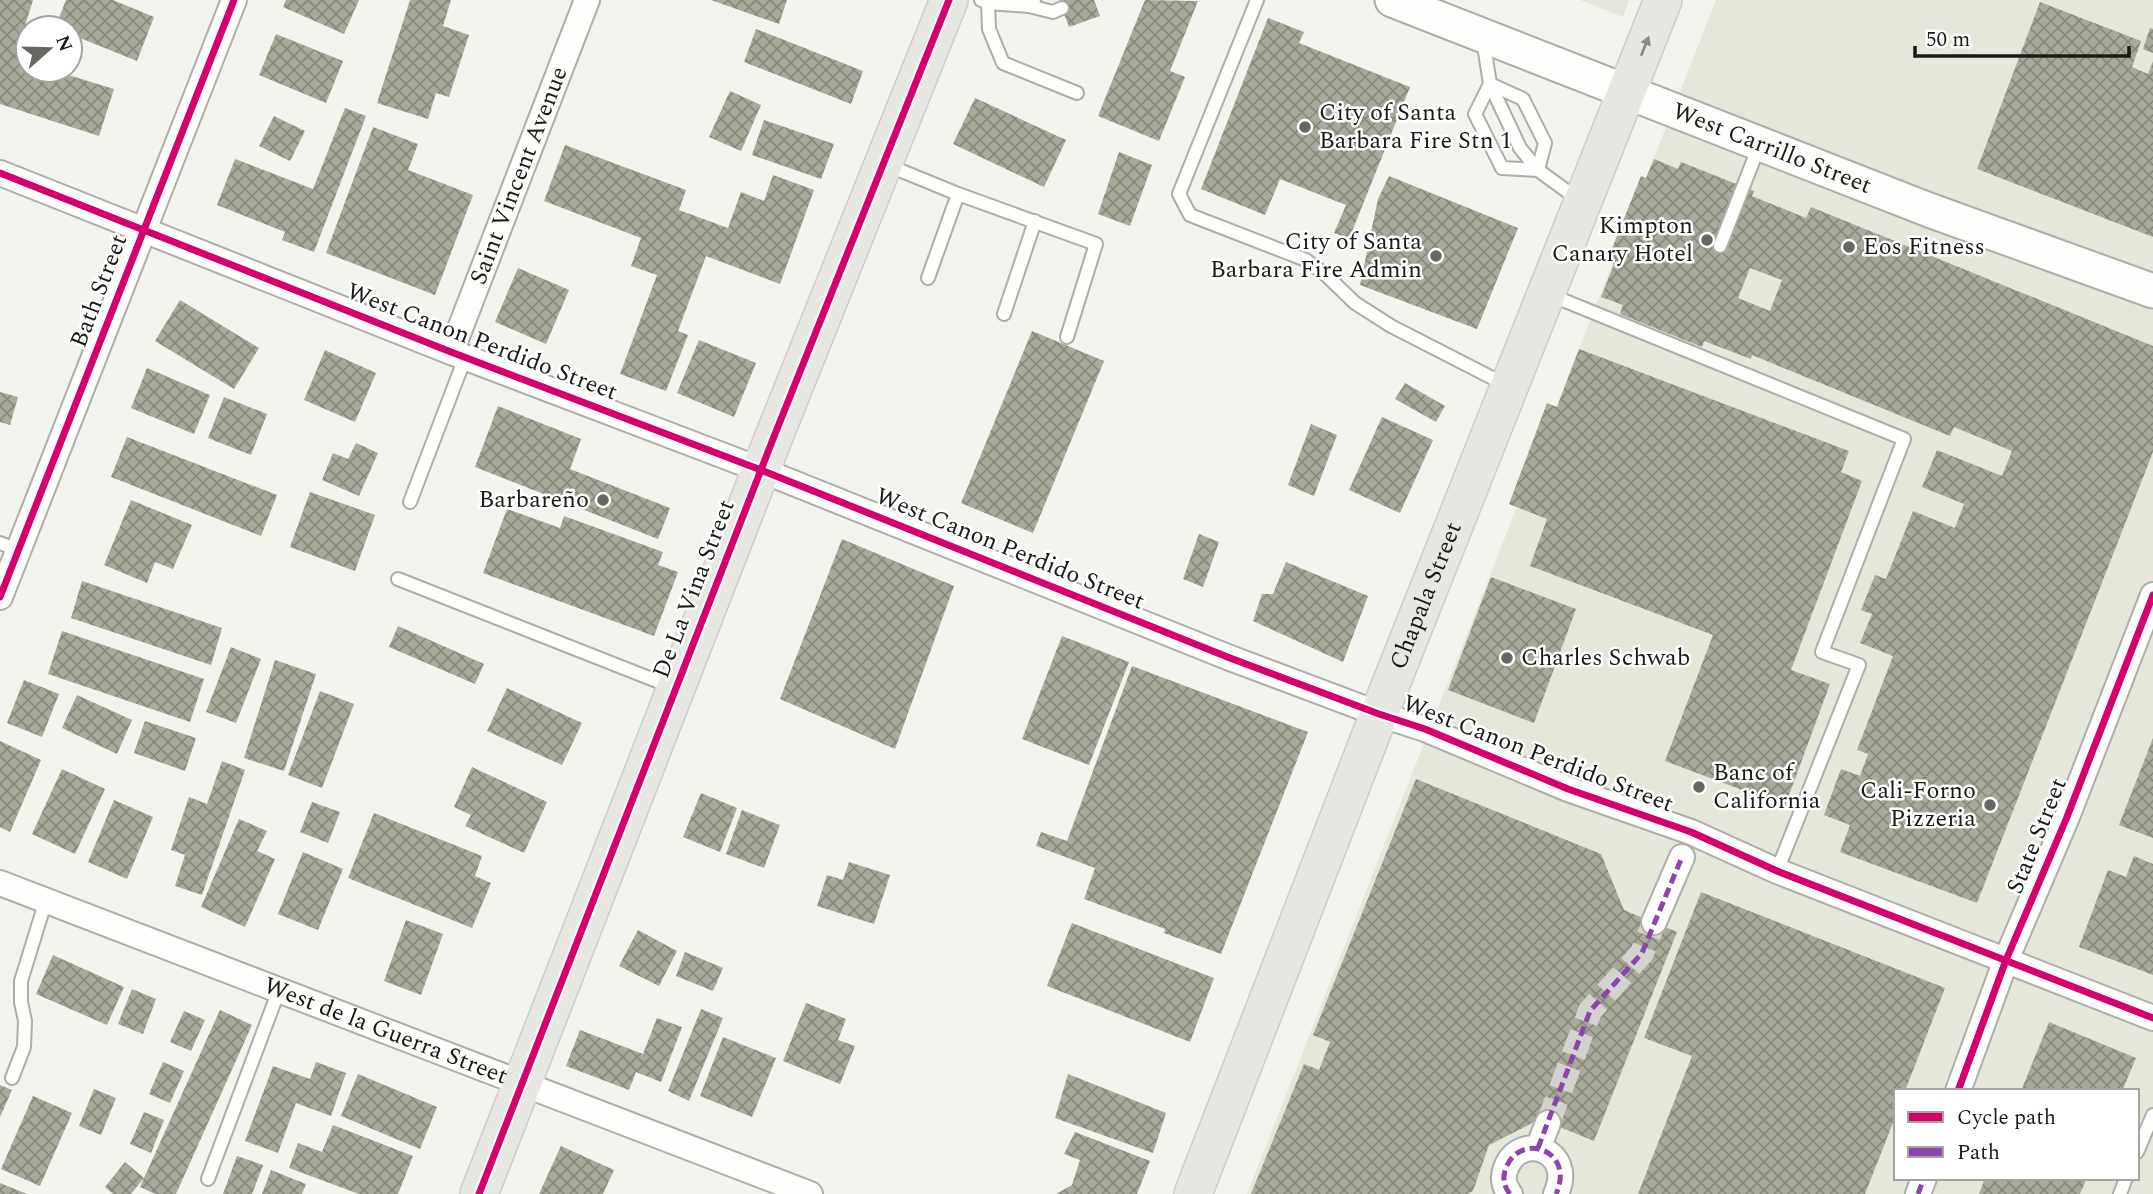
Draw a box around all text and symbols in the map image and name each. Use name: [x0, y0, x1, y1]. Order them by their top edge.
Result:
north arrow: [14, 14, 84, 84]
scale bar: [1915, 14, 2128, 58]
text: 50 m: [1926, 24, 1970, 56]
text: N: [47, 31, 80, 56]
one-way arrow: [1639, 35, 1650, 56]
street label: Saint Vincent Avenue: [461, 61, 578, 290]
street label: West Carrillo Street: [1667, 93, 1877, 204]
place label: City of Santa Barbara Fire Stn 1: [1319, 95, 1512, 159]
marker: City of Santa Barbara Fire Stn 1: [1297, 119, 1313, 135]
place label: Kimpton Canary Hotel: [1552, 208, 1693, 272]
place label: City of Santa Barbara Fire Admin: [1210, 224, 1422, 288]
street label: Bath Street: [61, 229, 137, 353]
place label: Eos Fitness: [1863, 229, 1985, 265]
marker: Kimpton Canary Hotel: [1699, 232, 1715, 248]
marker: Eos Fitness: [1841, 239, 1857, 255]
marker: City of Santa Barbara Fire Admin: [1428, 248, 1444, 264]
street label: West Canon Perdido Street: [341, 274, 623, 410]
street label: West Canon Perdido Street: [870, 478, 1150, 620]
place label: Barbareño: [479, 482, 589, 518]
marker: Barbareño: [595, 492, 611, 508]
street label: De La Vina Street: [643, 494, 745, 684]
street label: Chapala Street: [1380, 517, 1472, 675]
place label: Charles Schwab: [1521, 640, 1690, 676]
marker: Charles Schwab: [1499, 650, 1515, 666]
street label: West Canon Perdido Street: [1397, 686, 1679, 822]
place label: Banc of California: [1713, 755, 1821, 819]
place label: Cali-Forno Pizzeria: [1860, 773, 1976, 837]
street label: State Street: [1997, 773, 2077, 899]
marker: Banc of California: [1691, 779, 1707, 795]
marker: Cali-Forno Pizzeria: [1982, 797, 1998, 813]
street label: West de la Guerra Street: [258, 968, 513, 1094]
legend: [1894, 1089, 2139, 1180]
text: Cycle path: [1957, 1102, 2056, 1134]
text: Path: [1957, 1137, 2000, 1169]

